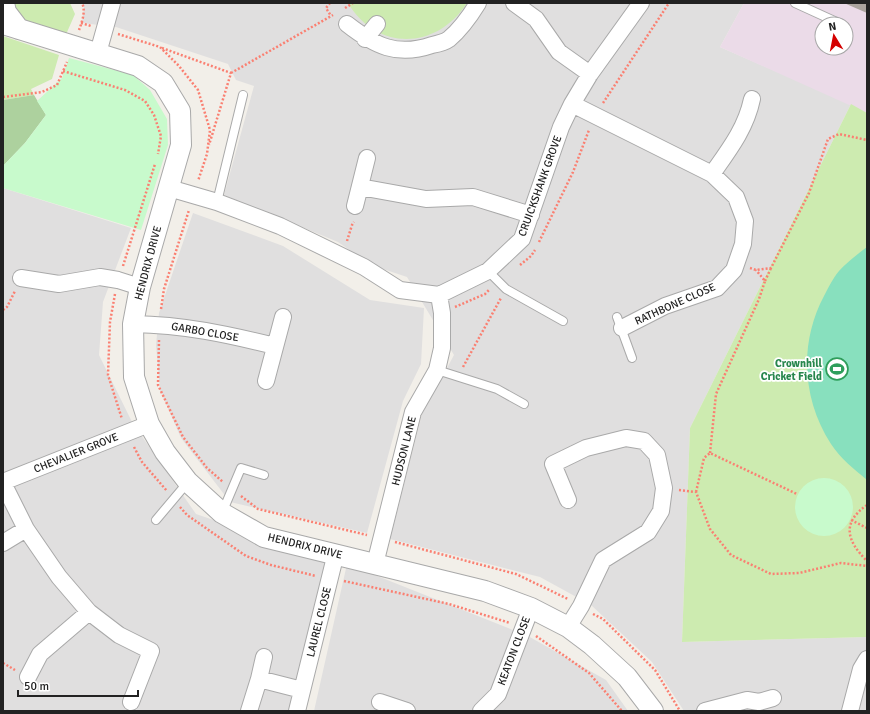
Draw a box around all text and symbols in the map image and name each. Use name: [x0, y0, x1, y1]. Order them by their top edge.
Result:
north arrow: [814, 16, 854, 56]
text: N: [827, 20, 837, 34]
street label: CRUICKSHANK GROVE: [516, 134, 564, 238]
street label: HENDRIX DRIVE: [132, 224, 164, 302]
street label: RATHBONE CLOSE: [633, 280, 717, 328]
street label: GARBO CLOSE: [170, 320, 240, 344]
sports icon: Crownhill Cricket Field: [824, 356, 850, 382]
place label: Crownhill Cricket Field: [761, 357, 823, 383]
street label: HUDSON LANE: [389, 415, 419, 487]
street label: CHEVALIER GROVE: [32, 430, 120, 476]
street label: HENDRIX DRIVE: [266, 530, 344, 562]
street label: LAUREL CLOSE: [304, 585, 334, 659]
street label: KEATON CLOSE: [495, 615, 533, 687]
scale bar: [18, 672, 138, 698]
text: 50 m: [24, 679, 49, 694]

